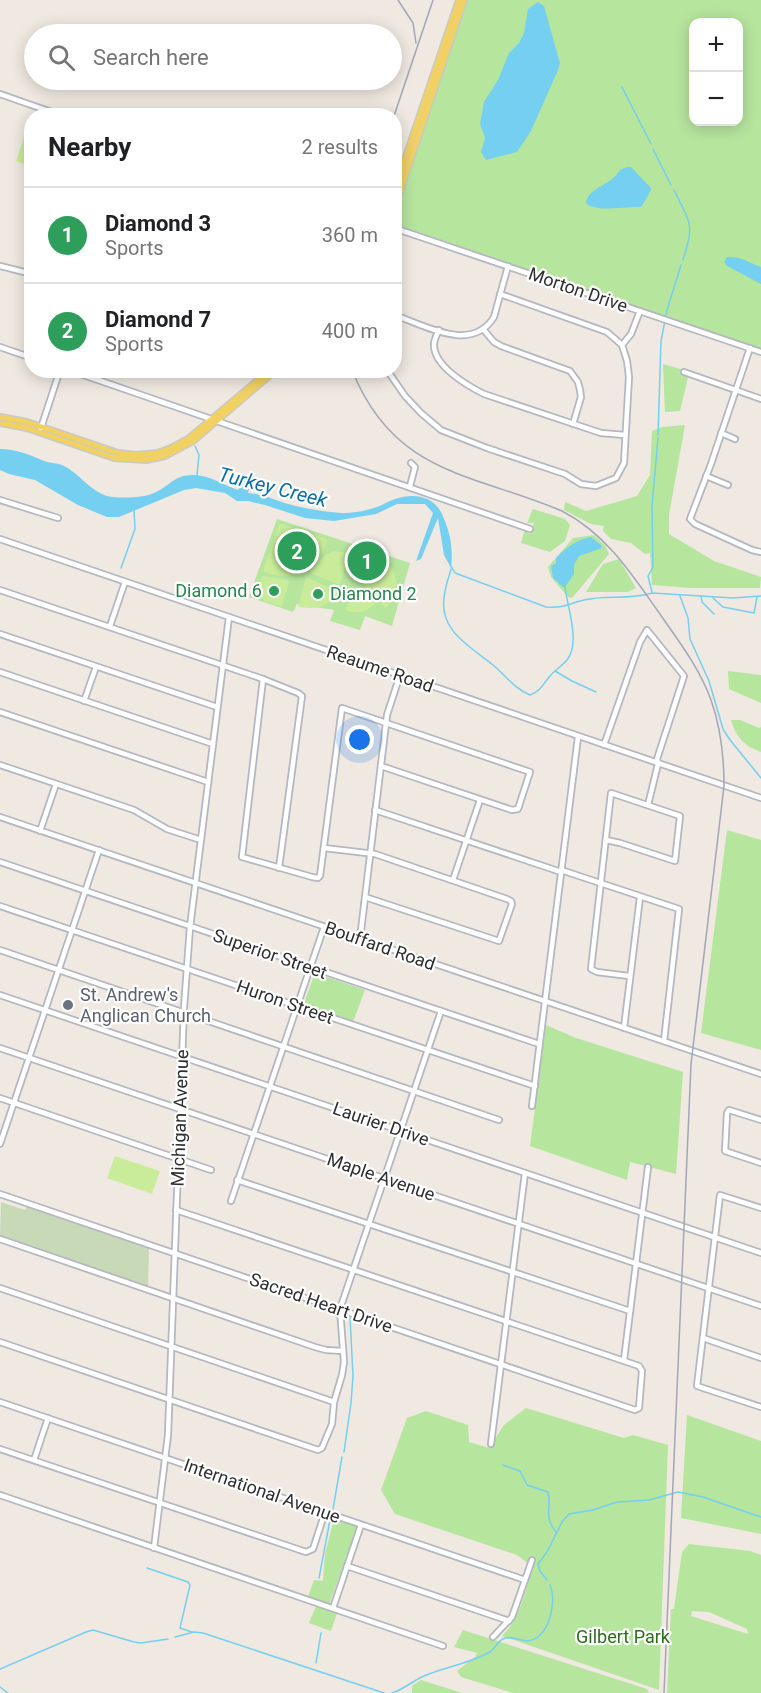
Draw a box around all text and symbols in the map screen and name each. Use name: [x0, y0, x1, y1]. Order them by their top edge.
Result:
map controls: [689, 18, 743, 126]
button: +: [689, 18, 743, 72]
search box: [24, 24, 402, 90]
icon: search: [45, 41, 78, 74]
text: Search here: [93, 45, 209, 70]
button: −: [689, 72, 743, 126]
text: Nearby: [48, 132, 131, 162]
text: 2 results: [302, 135, 378, 159]
text: Diamond 3: [105, 211, 211, 236]
text: 1: [62, 223, 73, 247]
text: 360 m: [322, 223, 378, 247]
text: Sports: [105, 236, 164, 260]
street label: Morton Drive: [526, 263, 630, 316]
text: Diamond 7: [105, 307, 211, 332]
text: 2: [62, 319, 73, 343]
text: 400 m: [322, 319, 378, 343]
text: Sports: [105, 332, 164, 356]
water label: Turkey Creek: [216, 462, 331, 512]
pin: 2: [278, 528, 316, 574]
pin: 1: [348, 538, 386, 584]
place label: Diamond 6: [175, 580, 262, 601]
place label: Diamond 2: [330, 583, 417, 604]
marker: Diamond 6: [267, 584, 281, 598]
marker: Diamond 2: [311, 587, 325, 601]
street label: Reaume Road: [324, 640, 436, 697]
your location: [345, 725, 374, 754]
street label: Bouffard Road: [322, 917, 438, 974]
street label: Superior Street: [210, 924, 330, 983]
street label: Huron Street: [234, 975, 336, 1028]
place label: St. Andrew's Anglican Church: [80, 984, 211, 1026]
marker: St. Andrew's Anglican Church: [61, 998, 75, 1012]
street label: Michigan Avenue: [167, 1049, 192, 1187]
street label: Laurier Drive: [330, 1097, 432, 1150]
street label: Maple Avenue: [324, 1148, 438, 1205]
street label: Sacred Heart Drive: [247, 1268, 395, 1337]
street label: International Avenue: [181, 1454, 343, 1527]
park label: Gilbert Park: [576, 1626, 671, 1647]

